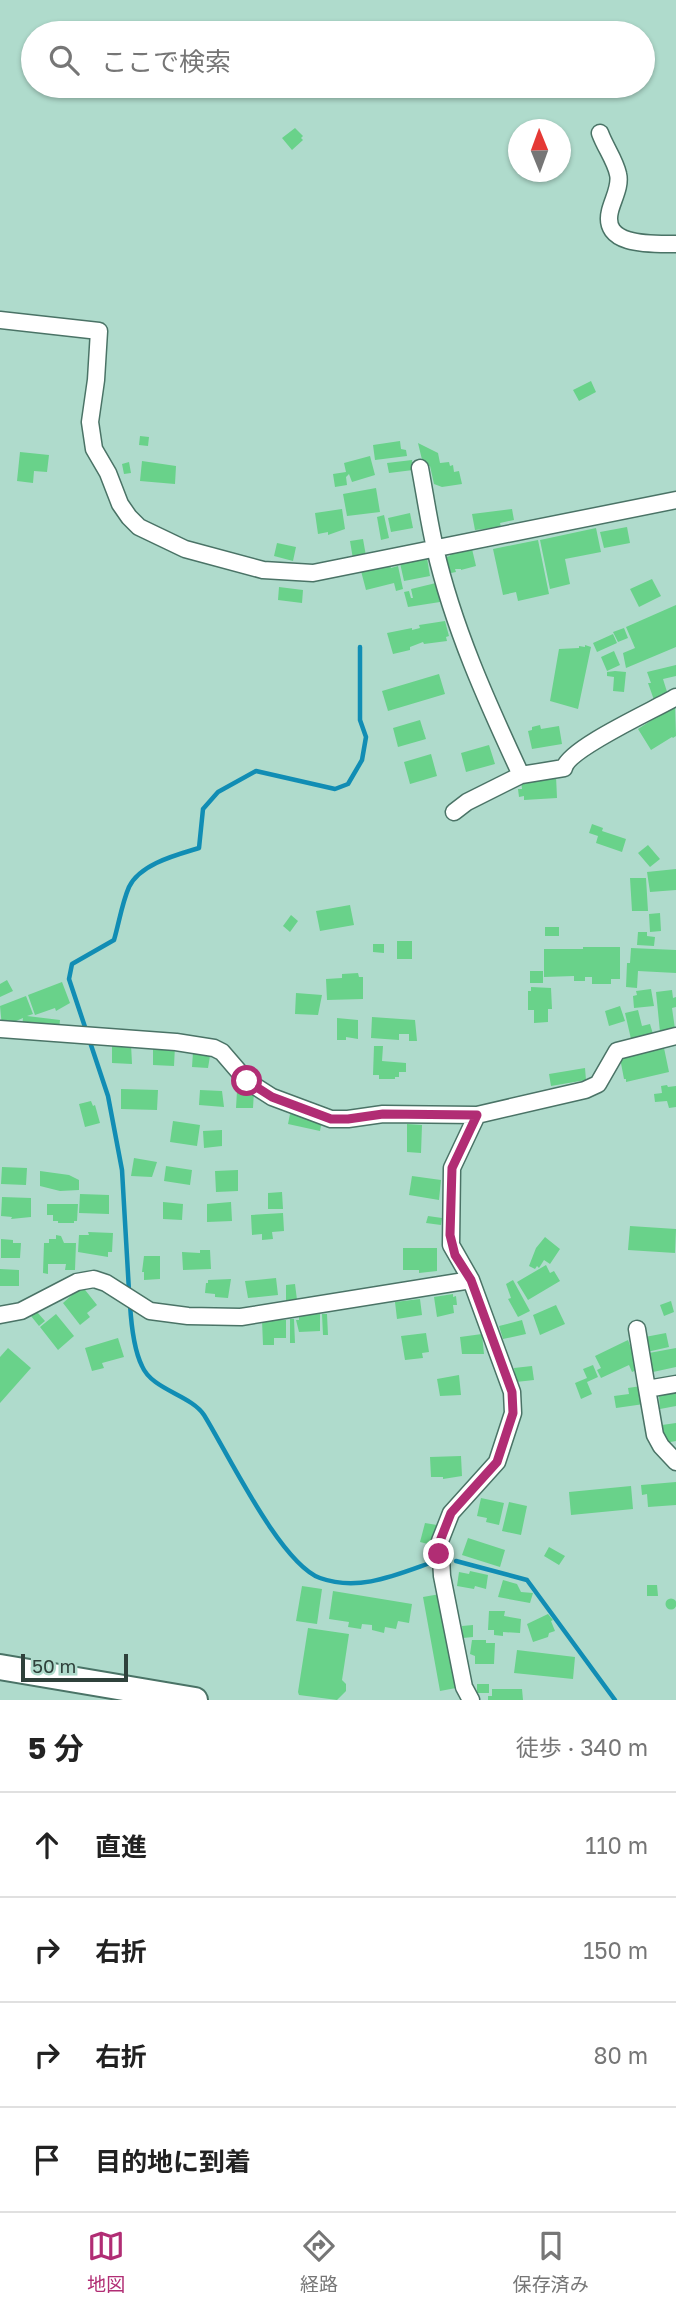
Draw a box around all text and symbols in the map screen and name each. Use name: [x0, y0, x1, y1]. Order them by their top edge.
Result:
search box: [21, 21, 655, 98]
icon: search: [45, 41, 83, 79]
text: ここで検索: [101, 46, 231, 77]
north arrow: [508, 119, 571, 182]
route start: [231, 1065, 262, 1096]
route end: [423, 1538, 454, 1569]
scale bar: [21, 1651, 128, 1683]
text: 50 m: [32, 1654, 76, 1677]
text: 5 分: [28, 1730, 84, 1766]
text: 徒歩 · 340 m: [516, 1733, 648, 1761]
icon: ahead: [28, 1826, 66, 1864]
text: 直進: [95, 1831, 147, 1862]
text: 110 m: [585, 1831, 648, 1859]
icon: right: [28, 1931, 66, 1969]
text: 右折: [95, 1936, 147, 1967]
text: 150 m: [583, 1936, 648, 1964]
icon: right: [28, 2036, 66, 2074]
text: 右折: [95, 2041, 147, 2072]
text: 80 m: [594, 2041, 648, 2069]
icon: arrive: [28, 2141, 66, 2179]
text: 目的地に到着: [95, 2146, 251, 2177]
tab: 地図: [87, 2227, 125, 2296]
tab: 経路: [300, 2227, 338, 2296]
tab: 保存済み: [513, 2227, 589, 2296]

